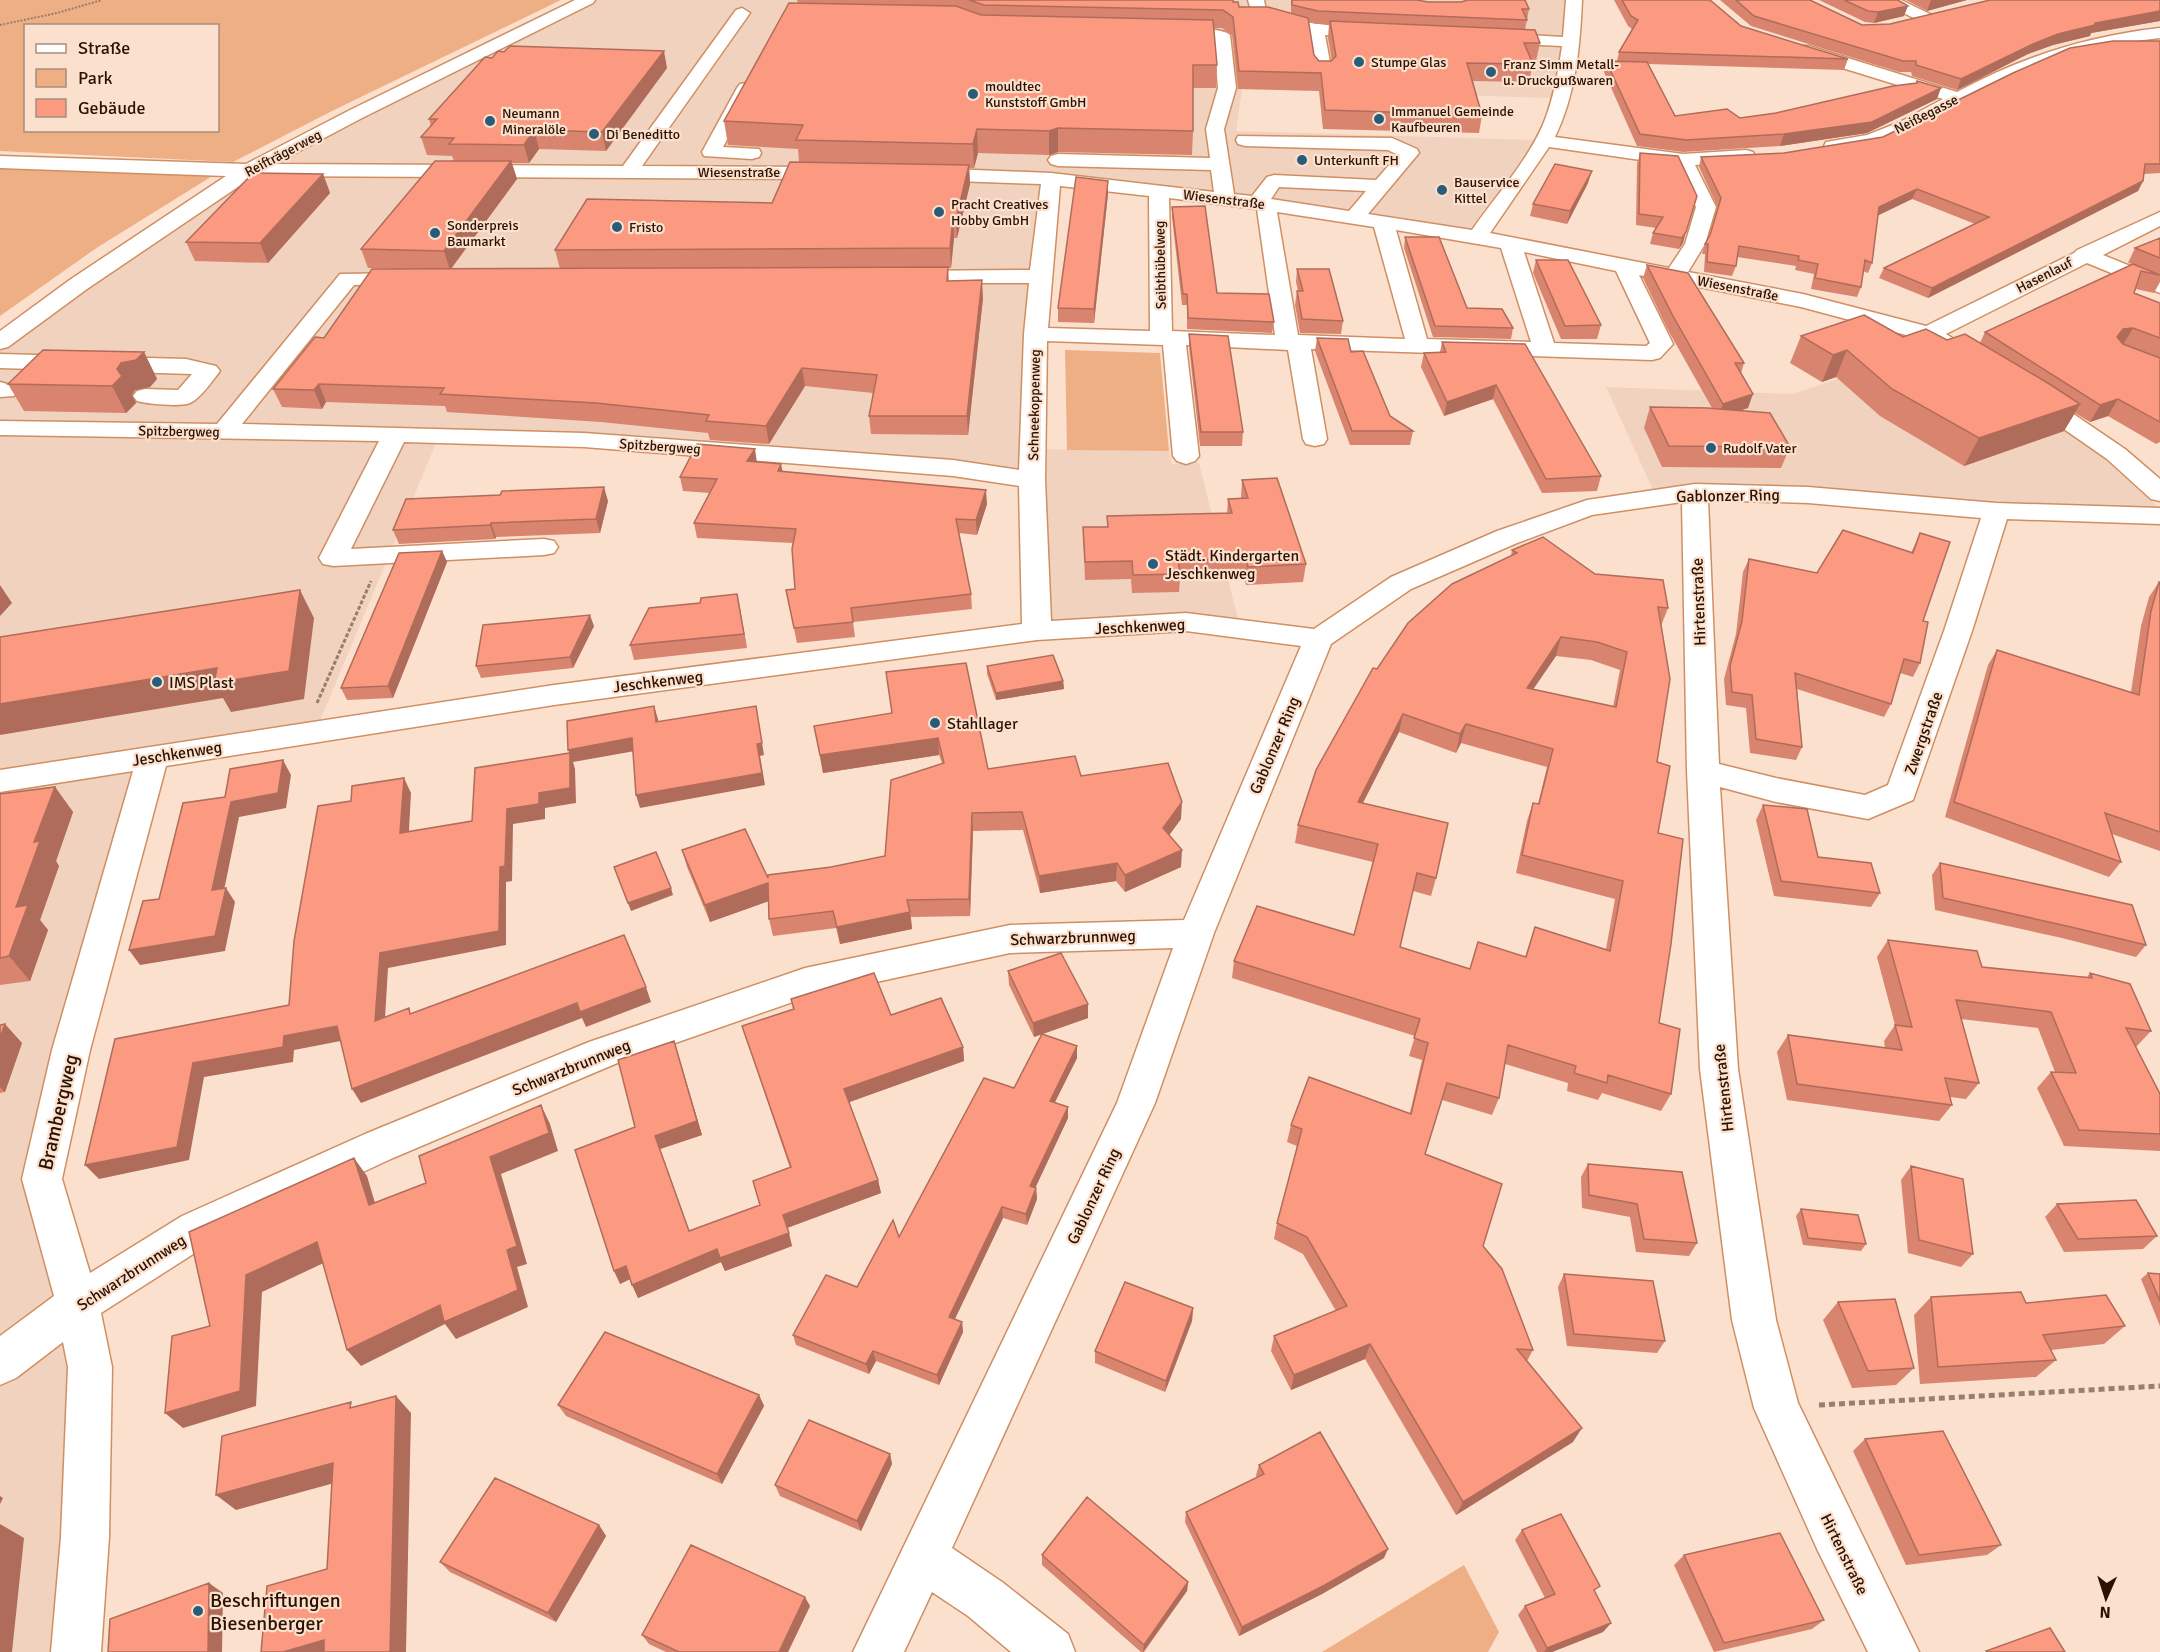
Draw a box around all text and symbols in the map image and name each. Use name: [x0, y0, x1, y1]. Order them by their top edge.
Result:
legend: [24, 24, 219, 132]
text: Straße: [78, 37, 130, 59]
place label: Stumpe Glas: [1371, 54, 1446, 71]
marker: Stumpe Glas: [1352, 55, 1366, 69]
place label: Franz Simm Metall- u. Druckgußwaren: [1503, 56, 1619, 89]
marker: Franz Simm Metall- u. Druckgußwaren: [1484, 65, 1498, 79]
text: Park: [78, 67, 113, 89]
place label: mouldtec Kunststoff GmbH: [985, 78, 1087, 111]
marker: mouldtec Kunststoff GmbH: [966, 87, 980, 101]
street label: Neißegasse: [1891, 91, 1961, 138]
text: Gebäude: [78, 97, 146, 119]
place label: Immanuel Gemeinde Kaufbeuren: [1391, 103, 1514, 136]
place label: Neumann Mineralöle: [502, 105, 566, 138]
marker: Immanuel Gemeinde Kaufbeuren: [1372, 112, 1386, 126]
marker: Neumann Mineralöle: [483, 114, 497, 128]
street label: Reifträgerweg: [242, 126, 324, 181]
place label: Di Beneditto: [606, 126, 680, 143]
marker: Di Beneditto: [587, 127, 601, 141]
place label: Unterkunft FH: [1314, 152, 1399, 169]
marker: Unterkunft FH: [1295, 153, 1309, 167]
street label: Wiesenstraße: [698, 164, 780, 181]
place label: Bauservice Kittel: [1454, 174, 1519, 207]
marker: Bauservice Kittel: [1435, 183, 1449, 197]
street label: Wiesenstraße: [1182, 186, 1266, 213]
place label: Pracht Creatives Hobby GmbH: [951, 196, 1048, 229]
marker: Pracht Creatives Hobby GmbH: [932, 205, 946, 219]
place label: Sonderpreis Baumarkt: [447, 217, 519, 250]
place label: Fristo: [629, 219, 663, 236]
marker: Fristo: [610, 220, 624, 234]
street label: Seibthübelweg: [1151, 220, 1170, 310]
marker: Sonderpreis Baumarkt: [428, 226, 442, 240]
street label: Hasenlauf: [2013, 253, 2076, 297]
street label: Wiesenstraße: [1696, 272, 1780, 305]
street label: Schneekoppenweg: [1025, 349, 1044, 461]
street label: Spitzbergweg: [138, 422, 220, 441]
street label: Spitzbergweg: [619, 435, 701, 458]
place label: Rudolf Vater: [1723, 440, 1797, 457]
marker: Rudolf Vater: [1704, 441, 1718, 455]
street label: Gablonzer Ring: [1676, 485, 1780, 507]
place label: Städt. Kindergarten Jeschkenweg: [1165, 546, 1299, 584]
marker: Städt. Kindergarten Jeschkenweg: [1146, 557, 1160, 571]
street label: Hirtenstraße: [1687, 558, 1711, 646]
street label: Jeschkenweg: [1094, 615, 1186, 639]
street label: Jeschkenweg: [612, 667, 704, 697]
place label: IMS Plast: [169, 673, 234, 693]
marker: IMS Plast: [150, 675, 164, 689]
street label: Zwergstraße: [1900, 689, 1947, 777]
street label: Gablonzer Ring: [1245, 694, 1304, 797]
place label: Stahllager: [947, 714, 1018, 734]
marker: Stahllager: [928, 716, 942, 730]
street label: Jeschkenweg: [131, 737, 223, 771]
street label: Schwarzbrunnweg: [1010, 926, 1136, 950]
street label: Schwarzbrunnweg: [509, 1035, 633, 1101]
street label: Hirtenstraße: [1709, 1043, 1739, 1133]
street label: Brambergweg: [33, 1052, 84, 1172]
street label: Gablonzer Ring: [1063, 1145, 1125, 1248]
street label: Schwarzbrunnweg: [73, 1230, 190, 1315]
street label: Hirtenstraße: [1816, 1510, 1872, 1598]
north arrow: [2076, 1568, 2136, 1628]
place label: Beschriftungen Biesenberger: [210, 1588, 341, 1636]
text: N: [2099, 1602, 2111, 1622]
marker: Beschriftungen Biesenberger: [191, 1604, 205, 1618]

